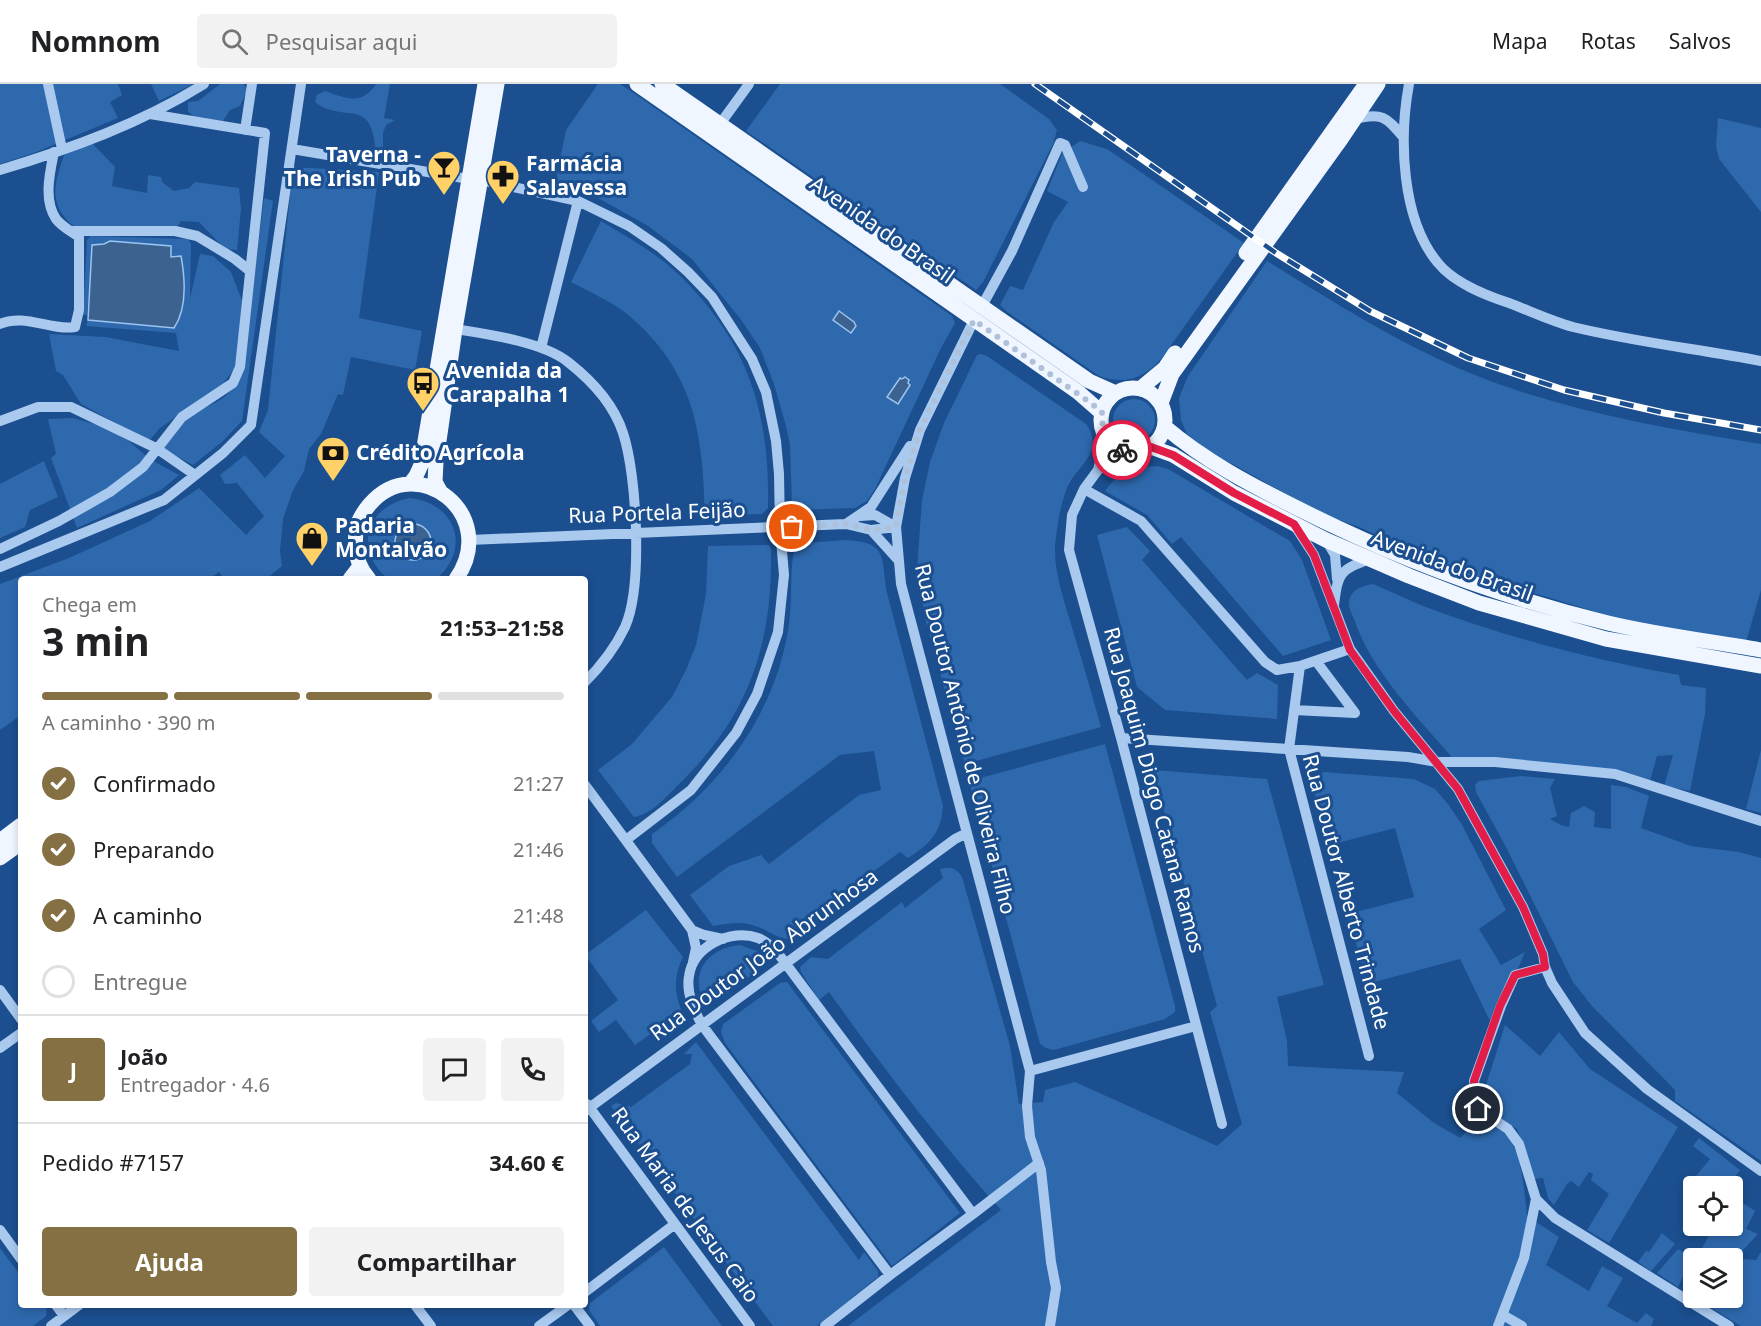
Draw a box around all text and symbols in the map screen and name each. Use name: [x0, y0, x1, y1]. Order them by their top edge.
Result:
search box: [197, 14, 617, 68]
text: Nomnom: [30, 22, 161, 60]
icon: search: [218, 25, 251, 58]
text: Pesquisar aqui: [266, 26, 417, 56]
text: Mapa: [1492, 27, 1548, 55]
text: Rotas: [1581, 27, 1636, 55]
text: Salvos: [1669, 27, 1731, 55]
place label: Taverna - The Irish Pub: [284, 140, 421, 192]
bar icon: Taverna - The Irish Pub: [426, 149, 462, 196]
place label: Farmácia Salavessa: [526, 149, 627, 201]
pharmacy icon: Farmácia Salavessa: [485, 158, 521, 205]
street label: Avenida do Brasil: [805, 169, 960, 289]
place label: Avenida da Carapalha 1: [446, 356, 569, 408]
bus stop icon: Avenida da Carapalha 1: [405, 365, 441, 412]
courier: [1092, 420, 1152, 480]
icon: bike: [1106, 434, 1139, 467]
bank icon: Crédito Agrícola: [315, 435, 351, 482]
place label: Crédito Agrícola: [356, 438, 525, 466]
street label: Rua Portela Feijão: [568, 495, 746, 529]
pin: [766, 501, 817, 552]
icon: bag: [775, 510, 808, 543]
place label: Padaria Montalvão: [335, 511, 447, 563]
shop icon: Padaria Montalvão: [294, 520, 330, 567]
street label: Avenida do Brasil: [1368, 523, 1537, 607]
street label: Rua Doutor António de Oliveira Filho: [909, 561, 1023, 917]
text: Chega em: [42, 591, 137, 618]
text: 21:53–21:58: [440, 612, 564, 642]
text: 3 min: [42, 614, 149, 667]
street label: Rua Joaquim Diogo Catana Ramos: [1098, 624, 1212, 956]
text: A caminho · 390 m: [42, 709, 215, 736]
street label: Rua Doutor Alberto Trindade: [1297, 751, 1397, 1032]
icon: check: [42, 767, 75, 800]
text: Confirmado: [93, 768, 216, 798]
text: 21:27: [513, 770, 564, 797]
icon: check: [42, 833, 75, 866]
text: Preparando: [93, 834, 215, 864]
text: 21:46: [513, 836, 564, 863]
street label: Rua Doutor João Abrunhosa: [644, 862, 883, 1047]
icon: check: [42, 899, 75, 932]
text: A caminho: [93, 900, 202, 930]
text: 21:48: [513, 902, 564, 929]
text: Entregue: [93, 966, 187, 996]
button: chat: [423, 1038, 486, 1101]
button: phone: [501, 1038, 564, 1101]
text: João: [120, 1041, 168, 1071]
text: J: [70, 1054, 77, 1084]
text: Entregador · 4.6: [120, 1071, 270, 1098]
pin: [1452, 1083, 1503, 1134]
icon: home: [1461, 1092, 1494, 1125]
street label: Rua Maria de Jesus Caio: [605, 1101, 766, 1308]
text: Pedido #7157: [42, 1147, 184, 1177]
text: 34.60 €: [489, 1147, 564, 1177]
map controls: [1683, 1176, 1743, 1308]
button: locate: [1683, 1176, 1743, 1236]
button: Ajuda: [42, 1227, 297, 1296]
button: Compartilhar: [309, 1227, 564, 1296]
button: layers: [1683, 1248, 1743, 1308]

